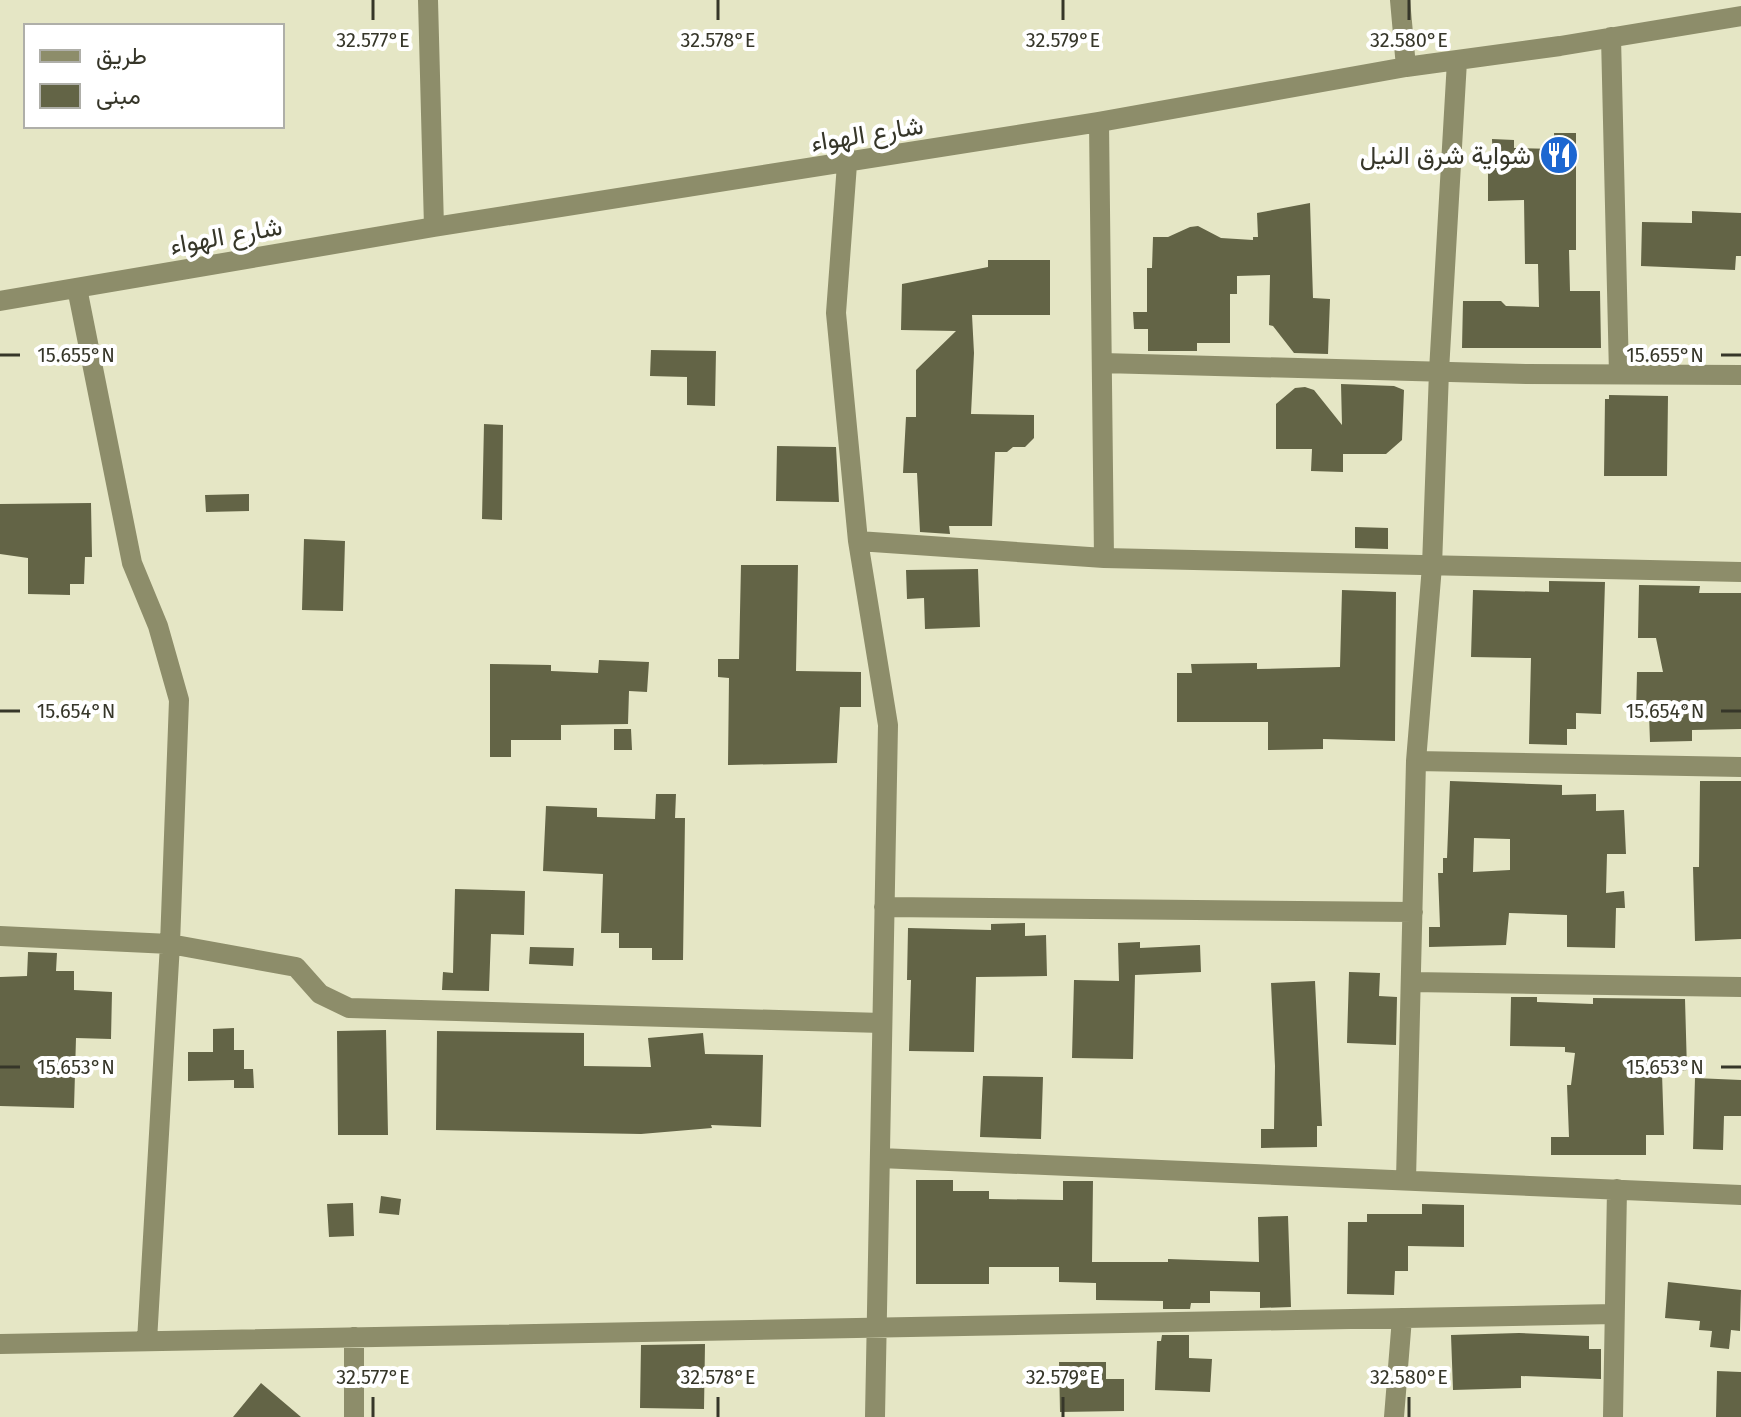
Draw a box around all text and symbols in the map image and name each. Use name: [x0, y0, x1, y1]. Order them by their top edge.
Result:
legend: [24, 24, 284, 128]
text: 32.577°E: [336, 28, 410, 52]
text: 32.578°E: [681, 28, 755, 52]
text: 32.579°E: [1026, 28, 1100, 52]
text: 32.580°E: [1370, 28, 1448, 52]
text: طريق: [96, 42, 147, 71]
text: مبنى: [96, 82, 141, 110]
street label: شارع الهواء: [808, 110, 926, 160]
restaurant icon: شواية شرق النيل: [1538, 134, 1580, 176]
place label: شواية شرق النيل: [1360, 140, 1531, 171]
street label: شارع الهواء: [167, 211, 285, 263]
text: 15.655°N: [37, 343, 115, 367]
text: 15.655°N: [1626, 343, 1704, 367]
text: 15.654°N: [37, 699, 115, 723]
text: 15.654°N: [1626, 699, 1704, 723]
text: 15.653°N: [37, 1055, 115, 1079]
text: 15.653°N: [1626, 1055, 1704, 1079]
text: 32.577°E: [336, 1365, 410, 1389]
text: 32.578°E: [681, 1365, 755, 1389]
text: 32.579°E: [1026, 1365, 1100, 1389]
text: 32.580°E: [1370, 1365, 1448, 1389]

